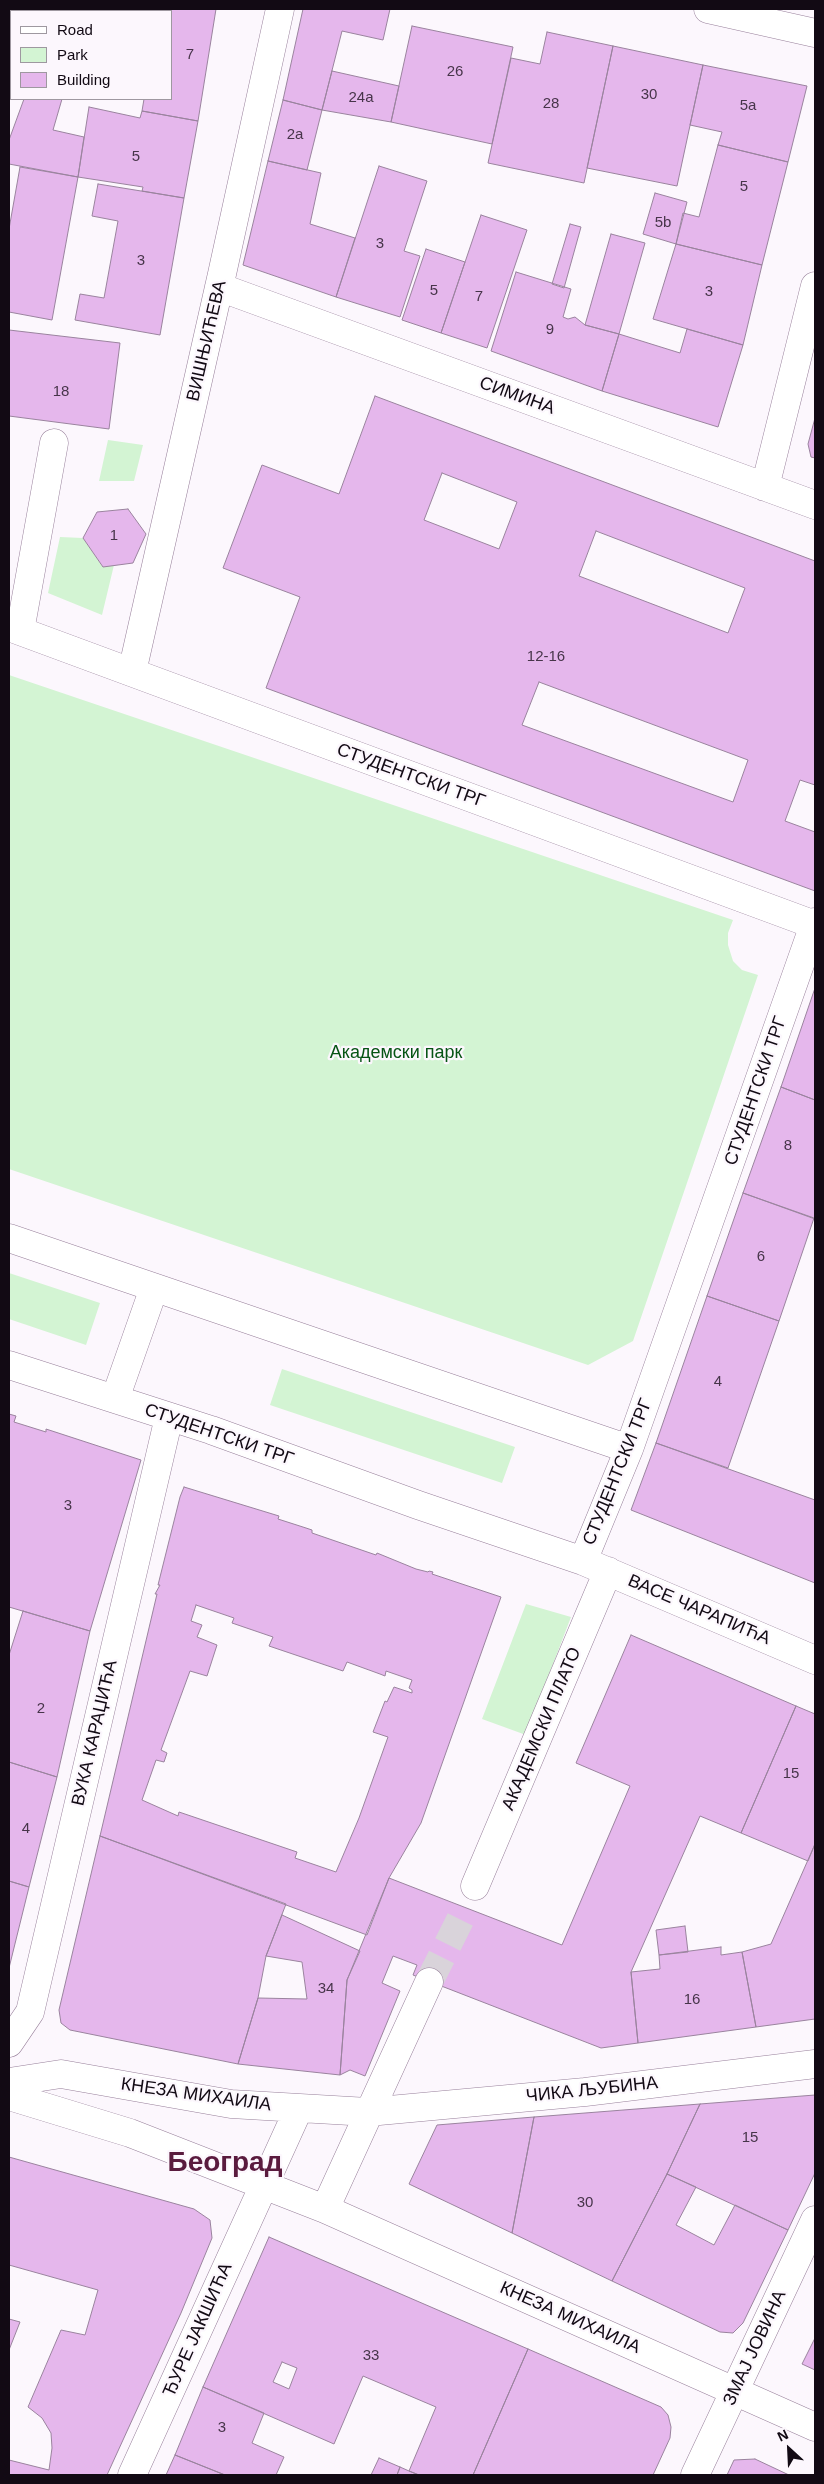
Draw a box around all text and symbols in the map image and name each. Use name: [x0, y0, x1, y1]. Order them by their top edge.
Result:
legend: [10, 10, 172, 100]
text: Road: [57, 21, 93, 38]
text: Park: [57, 46, 88, 63]
house number: 7: [186, 46, 194, 64]
house number: 26: [447, 63, 463, 81]
text: Building: [57, 71, 110, 88]
house number: 30: [641, 86, 657, 104]
house number: 24a: [348, 89, 374, 107]
house number: 28: [543, 95, 559, 113]
house number: 5a: [740, 97, 756, 115]
house number: 2a: [287, 126, 303, 144]
house number: 5: [132, 148, 140, 166]
house number: 5: [740, 178, 748, 196]
house number: 5b: [655, 214, 671, 232]
house number: 3: [376, 235, 384, 253]
house number: 3: [137, 252, 145, 270]
street label: ВИШЊИЋЕВА: [183, 278, 231, 404]
house number: 5: [430, 282, 438, 300]
house number: 3: [705, 283, 713, 301]
house number: 7: [475, 288, 483, 306]
house number: 9: [546, 321, 554, 339]
street label: СИМИНА: [476, 372, 558, 420]
house number: 18: [53, 383, 69, 401]
house number: 1: [110, 527, 118, 545]
house number: 12-16: [527, 648, 565, 666]
street label: СТУДЕНТСКИ ТРГ: [334, 739, 488, 813]
street label: СТУДЕНТСКИ ТРГ: [720, 1014, 792, 1168]
park label: Академски парк: [330, 1042, 462, 1064]
house number: 8: [784, 1137, 792, 1155]
house number: 6: [757, 1248, 765, 1266]
house number: 4: [714, 1373, 722, 1391]
street label: СТУДЕНТСКИ ТРГ: [579, 1395, 657, 1549]
street label: СТУДЕНТСКИ ТРГ: [142, 1399, 296, 1471]
house number: 3: [64, 1497, 72, 1515]
street label: ВАСЕ ЧАРАПИЋА: [624, 1570, 774, 1650]
street label: АКАДЕМСКИ ПЛАТО: [498, 1644, 586, 1814]
street label: ВУКА КАРАЏИЋА: [68, 1658, 122, 1808]
house number: 2: [37, 1700, 45, 1718]
house number: 15: [783, 1765, 799, 1783]
house number: 4: [22, 1820, 30, 1838]
house number: 34: [318, 1980, 334, 1998]
house number: 16: [684, 1991, 700, 2009]
street label: ЧИКА ЉУБИНА: [525, 2072, 659, 2108]
street label: КНЕЗА МИХАИЛА: [119, 2074, 273, 2116]
house number: 15: [742, 2129, 758, 2147]
district label: Београд: [168, 2146, 282, 2180]
house number: 30: [577, 2194, 593, 2212]
street label: ЂУРЕ ЈАКШИЋА: [159, 2260, 237, 2400]
street label: КНЕЗА МИХАИЛА: [496, 2277, 644, 2359]
street label: ЗМАЈ ЈОВИНА: [719, 2287, 791, 2409]
house number: 33: [363, 2347, 379, 2365]
house number: 3: [218, 2419, 226, 2437]
north arrow: [764, 2424, 814, 2474]
text: N: [775, 2426, 791, 2445]

